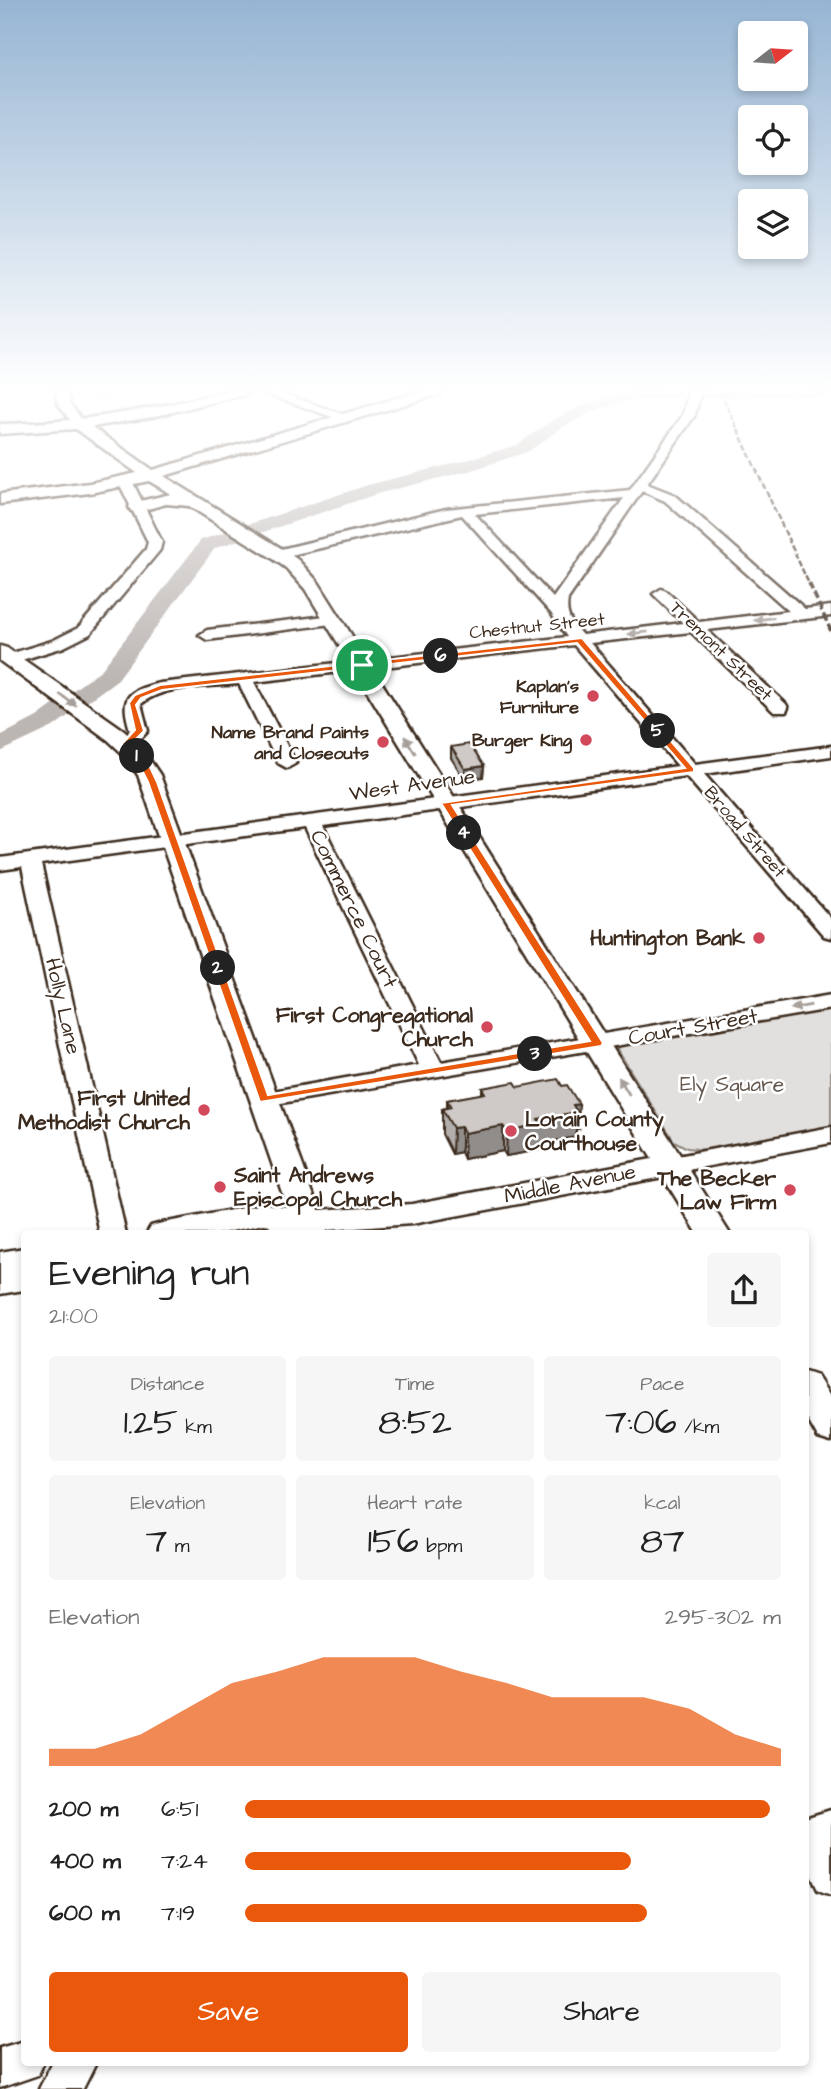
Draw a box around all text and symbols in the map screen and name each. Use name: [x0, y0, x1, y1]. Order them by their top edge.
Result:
north arrow: [738, 21, 808, 91]
map controls: [738, 21, 808, 259]
button: locate: [738, 105, 808, 175]
button: layers: [738, 189, 808, 259]
street label: Tremont Street: [664, 595, 778, 707]
street label: Chestnut Street: [468, 606, 607, 646]
one-way arrow: [753, 613, 775, 624]
one-way arrow: [627, 628, 649, 639]
pin: [332, 635, 392, 695]
pin: 6: [424, 638, 458, 674]
text: 6: [435, 642, 446, 669]
icon: arrive: [343, 646, 381, 684]
place label: Kaplan's Furniture: [500, 674, 579, 720]
marker: Kaplan's Furniture: [585, 688, 601, 704]
one-way arrow: [59, 693, 77, 707]
pin: 5: [640, 714, 676, 748]
text: 5: [651, 717, 664, 744]
place label: Name Brand Paints and Closeouts: [212, 720, 369, 766]
place label: Burger King: [472, 728, 573, 754]
marker: Burger King: [578, 732, 594, 748]
marker: Name Brand Paints and Closeouts: [375, 734, 391, 750]
one-way arrow: [404, 736, 417, 755]
pin: 1: [120, 738, 154, 774]
text: 1: [135, 742, 138, 769]
street label: West Avenue: [347, 762, 477, 808]
street label: Broad Street: [698, 781, 792, 884]
pin: 4: [447, 816, 482, 850]
text: 4: [457, 819, 470, 846]
street label: Commerce Court: [303, 825, 405, 993]
place label: Huntington Bank: [590, 924, 745, 955]
marker: Huntington Bank: [751, 930, 767, 946]
pin: 2: [200, 950, 235, 986]
text: 2: [212, 954, 223, 981]
street label: Holly Lane: [36, 955, 88, 1058]
place label: First Congregational Church: [276, 1001, 474, 1054]
street label: Court Street: [626, 1001, 760, 1053]
one-way arrow: [790, 1002, 812, 1013]
marker: First Congregational Church: [479, 1019, 495, 1035]
pin: 3: [518, 1036, 552, 1072]
text: 3: [530, 1040, 539, 1067]
park label: Ely Square: [680, 1070, 784, 1101]
one-way arrow: [617, 1076, 630, 1095]
place label: First United Methodist Church: [18, 1084, 191, 1137]
marker: First United Methodist Church: [196, 1102, 212, 1118]
place label: Lorain County Courthouse: [525, 1105, 664, 1158]
marker: Lorain County Courthouse: [503, 1123, 519, 1139]
street label: Middle Avenue: [502, 1157, 638, 1211]
place label: Saint Andrews Episcopal Church: [233, 1161, 403, 1215]
place label: The Becker Law Firm: [656, 1164, 777, 1217]
marker: Saint Andrews Episcopal Church: [212, 1179, 228, 1195]
marker: The Becker Law Firm: [782, 1182, 798, 1198]
text: Evening run: [49, 1248, 250, 1300]
button: share: [707, 1253, 781, 1327]
text: 21:00: [49, 1300, 98, 1332]
text: Distance: [131, 1371, 205, 1398]
text: Time: [395, 1371, 435, 1398]
text: Pace: [640, 1371, 684, 1398]
text: 1.25: [124, 1398, 178, 1447]
text: 8:52: [378, 1398, 452, 1447]
text: 7:06: [605, 1398, 677, 1447]
text: km: [178, 1414, 212, 1441]
text: /km: [677, 1414, 719, 1441]
text: Elevation: [130, 1490, 205, 1517]
text: Heart rate: [367, 1490, 463, 1517]
text: kcal: [644, 1490, 681, 1517]
text: 7: [146, 1517, 167, 1566]
text: 156: [368, 1517, 419, 1566]
text: 87: [640, 1517, 684, 1566]
text: m: [167, 1533, 190, 1560]
text: bpm: [419, 1533, 462, 1560]
text: Elevation: [49, 1601, 140, 1633]
text: 295–302 m: [665, 1601, 781, 1633]
text: 200 m: [49, 1793, 118, 1825]
text: 6:51: [161, 1793, 199, 1825]
text: 400 m: [49, 1845, 121, 1877]
text: 7:24: [161, 1845, 208, 1877]
text: 600 m: [49, 1897, 120, 1929]
text: 7:19: [161, 1897, 195, 1929]
button: Save: [49, 1972, 408, 2052]
button: Share: [422, 1972, 781, 2052]

